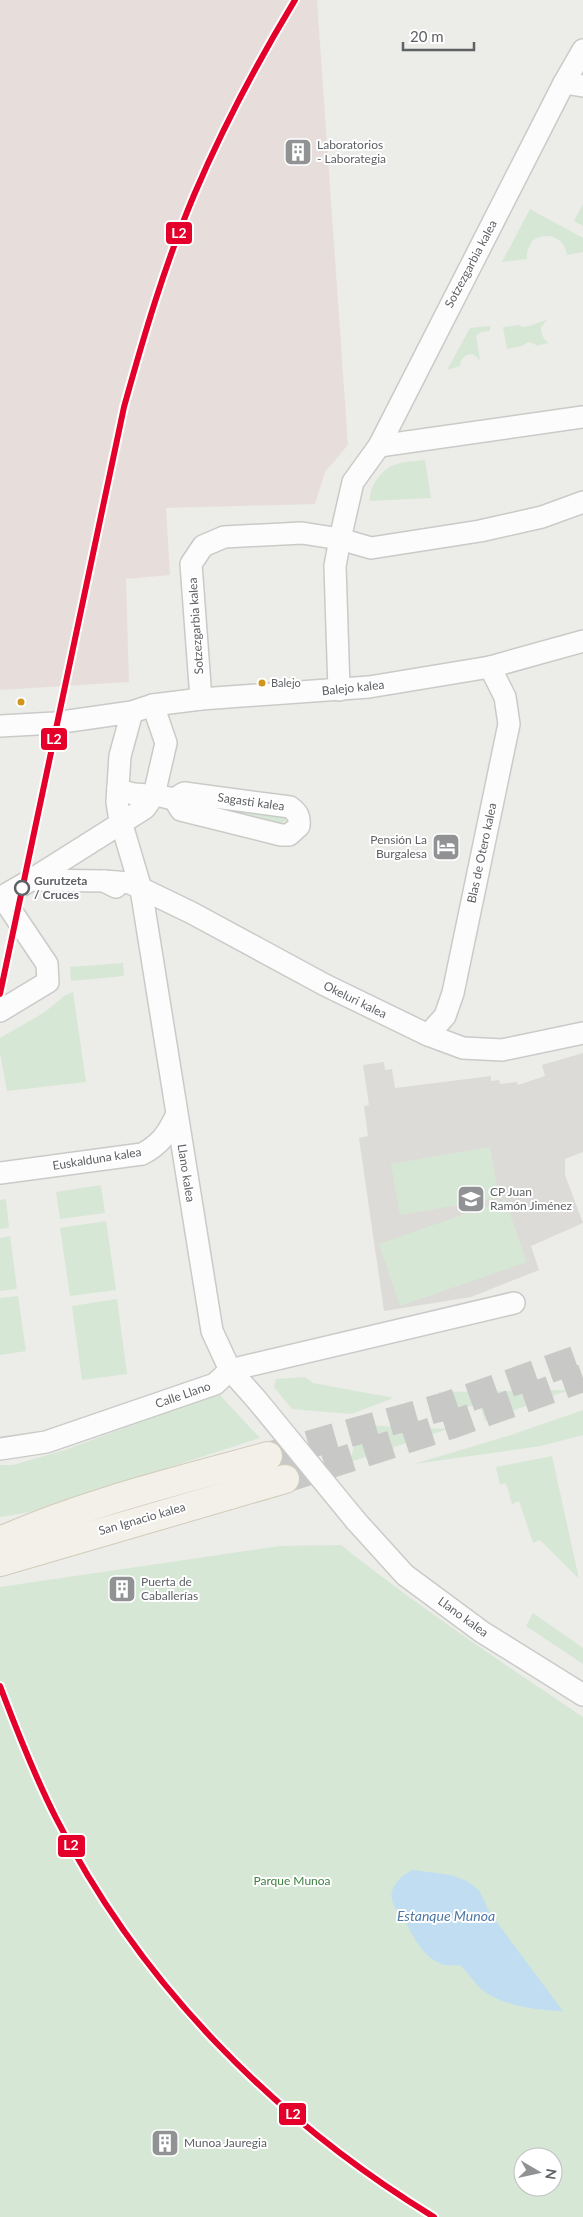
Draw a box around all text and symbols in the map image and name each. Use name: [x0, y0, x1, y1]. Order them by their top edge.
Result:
scale bar: [403, 20, 474, 52]
text: 20 m: [410, 27, 444, 45]
building icon: Laboratorios - Laborategia: [283, 137, 313, 167]
place label: Laboratorios - Laborategia: [317, 137, 386, 166]
street label: Sotzezgarbia kalea: [441, 217, 500, 310]
line badge: L2: [165, 221, 193, 245]
text: L2: [171, 224, 187, 241]
street label: Sotzezgarbia kalea: [185, 577, 206, 675]
place label: Balejo: [271, 676, 301, 689]
street label: Balejo kalea: [321, 677, 385, 698]
marker: Balejo: [257, 678, 267, 688]
unlabelled marker: [16, 697, 26, 707]
line badge: L2: [40, 727, 68, 751]
text: L2: [46, 730, 62, 747]
street label: Sagasti kalea: [217, 789, 286, 814]
street label: Blas de Otero kalea: [464, 801, 499, 904]
place label: Pensión La Burgalesa: [370, 832, 427, 861]
hotel icon: Pensión La Burgalesa: [431, 832, 461, 862]
place label: Gurutzeta / Cruces: [34, 873, 87, 902]
marker: Gurutzeta / Cruces: [14, 880, 30, 896]
street label: Okeluri kalea: [321, 978, 389, 1021]
street label: Llano kalea: [174, 1143, 198, 1203]
street label: Euskalduna kalea: [51, 1144, 142, 1173]
school or university icon: CP Juan Ramón Jiménez: [456, 1184, 486, 1214]
place label: CP Juan Ramón Jiménez: [490, 1184, 573, 1213]
street label: Calle Llano: [153, 1378, 213, 1411]
street label: San Ignacio kalea: [97, 1499, 187, 1538]
building icon: Puerta de Caballerías: [107, 1574, 137, 1604]
place label: Puerta de Caballerías: [141, 1574, 198, 1603]
street label: Llano kalea: [435, 1593, 491, 1640]
line badge: L2: [57, 1834, 86, 1858]
text: L2: [63, 1836, 79, 1853]
park label: Parque Munoa: [253, 1873, 331, 1888]
water label: Estanque Munoa: [397, 1907, 495, 1924]
line badge: L2: [278, 2102, 307, 2126]
text: L2: [285, 2105, 301, 2122]
building icon: Munoa Jauregia: [150, 2128, 180, 2158]
place label: Munoa Jauregia: [184, 2135, 267, 2150]
north arrow: [513, 2147, 563, 2197]
text: N: [542, 2167, 561, 2181]

